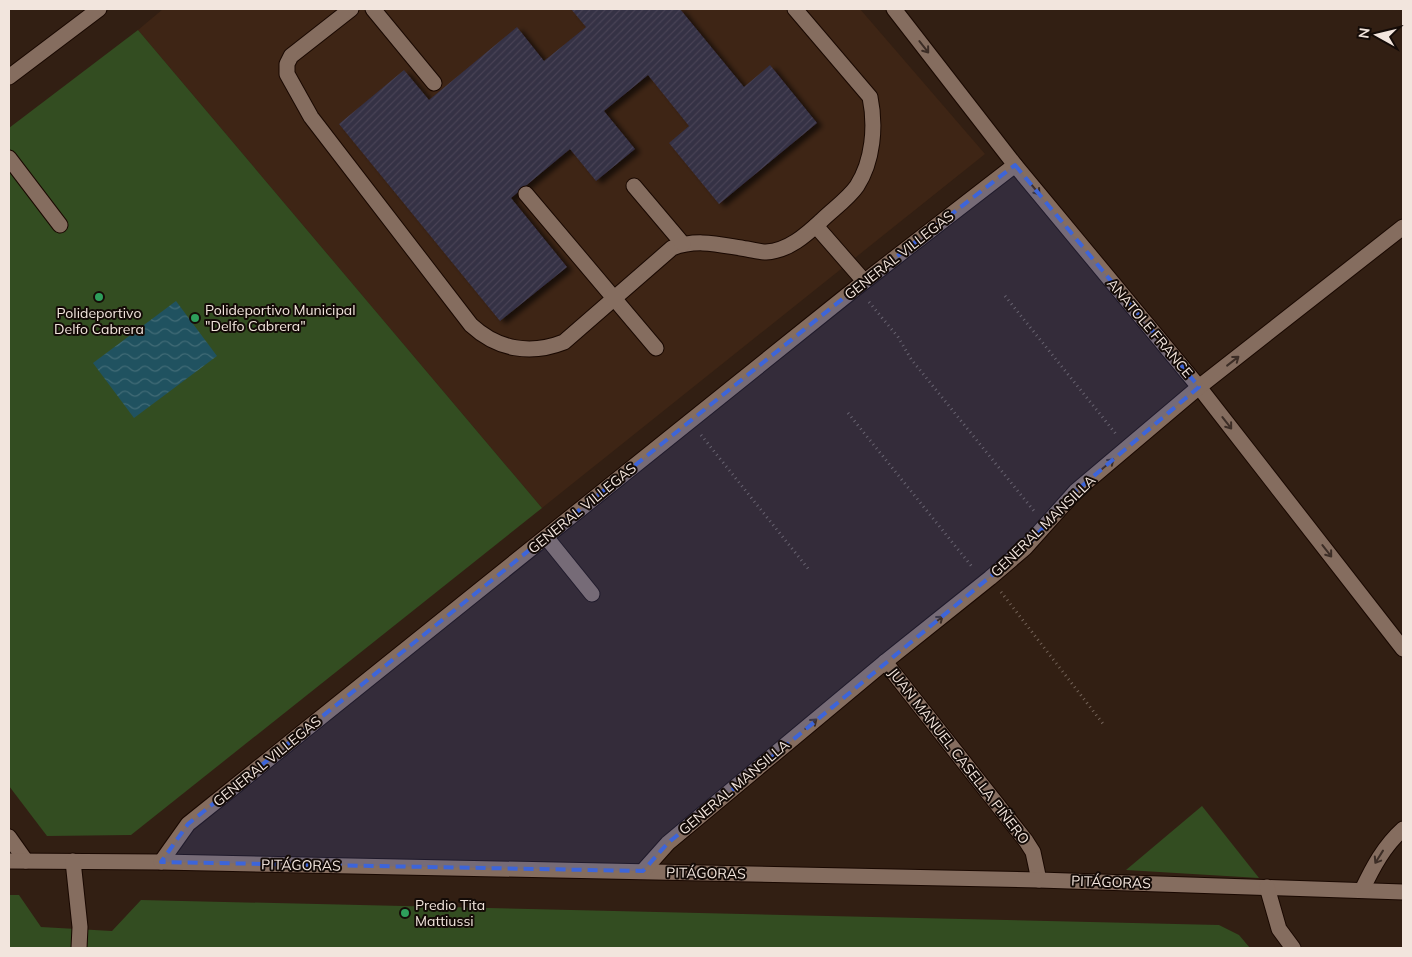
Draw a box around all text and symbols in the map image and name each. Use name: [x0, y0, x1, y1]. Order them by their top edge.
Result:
north arrow: [1352, 10, 1402, 60]
text: N: [1354, 27, 1374, 40]
one-way arrow: [919, 40, 929, 54]
one-way arrow: [1029, 182, 1040, 195]
street label: GENERAL VILLEGAS: [841, 206, 958, 303]
street label: ANATOLE FRANCE: [1103, 275, 1197, 381]
marker: Polideportivo Delfo Cabrera: [93, 291, 105, 303]
place label: Polideportivo Municipal "Delfo Cabrera": [205, 301, 356, 335]
place label: Polideportivo Delfo Cabrera: [54, 304, 144, 338]
marker: Polideportivo Municipal "Delfo Cabrera": [189, 312, 201, 324]
one-way arrow: [1226, 355, 1239, 366]
one-way arrow: [1221, 416, 1232, 429]
street label: GENERAL VILLEGAS: [524, 459, 640, 557]
one-way arrow: [1101, 459, 1114, 470]
street label: GENERAL MANSILLA: [987, 471, 1100, 581]
one-way arrow: [1321, 544, 1332, 557]
one-way arrow: [930, 615, 943, 626]
street label: JUAN MANUEL CASELLA PIÑERO: [885, 664, 1033, 848]
street label: GENERAL VILLEGAS: [209, 712, 325, 810]
one-way arrow: [804, 718, 817, 729]
street label: GENERAL MANSILLA: [675, 735, 793, 838]
one-way arrow: [1374, 850, 1384, 864]
street label: PITÁGORAS: [261, 855, 341, 875]
street label: PITÁGORAS: [666, 863, 746, 883]
street label: PITÁGORAS: [1071, 872, 1151, 892]
place label: Predio Tita Mattiussi: [415, 896, 485, 930]
marker: Predio Tita Mattiussi: [399, 907, 411, 919]

